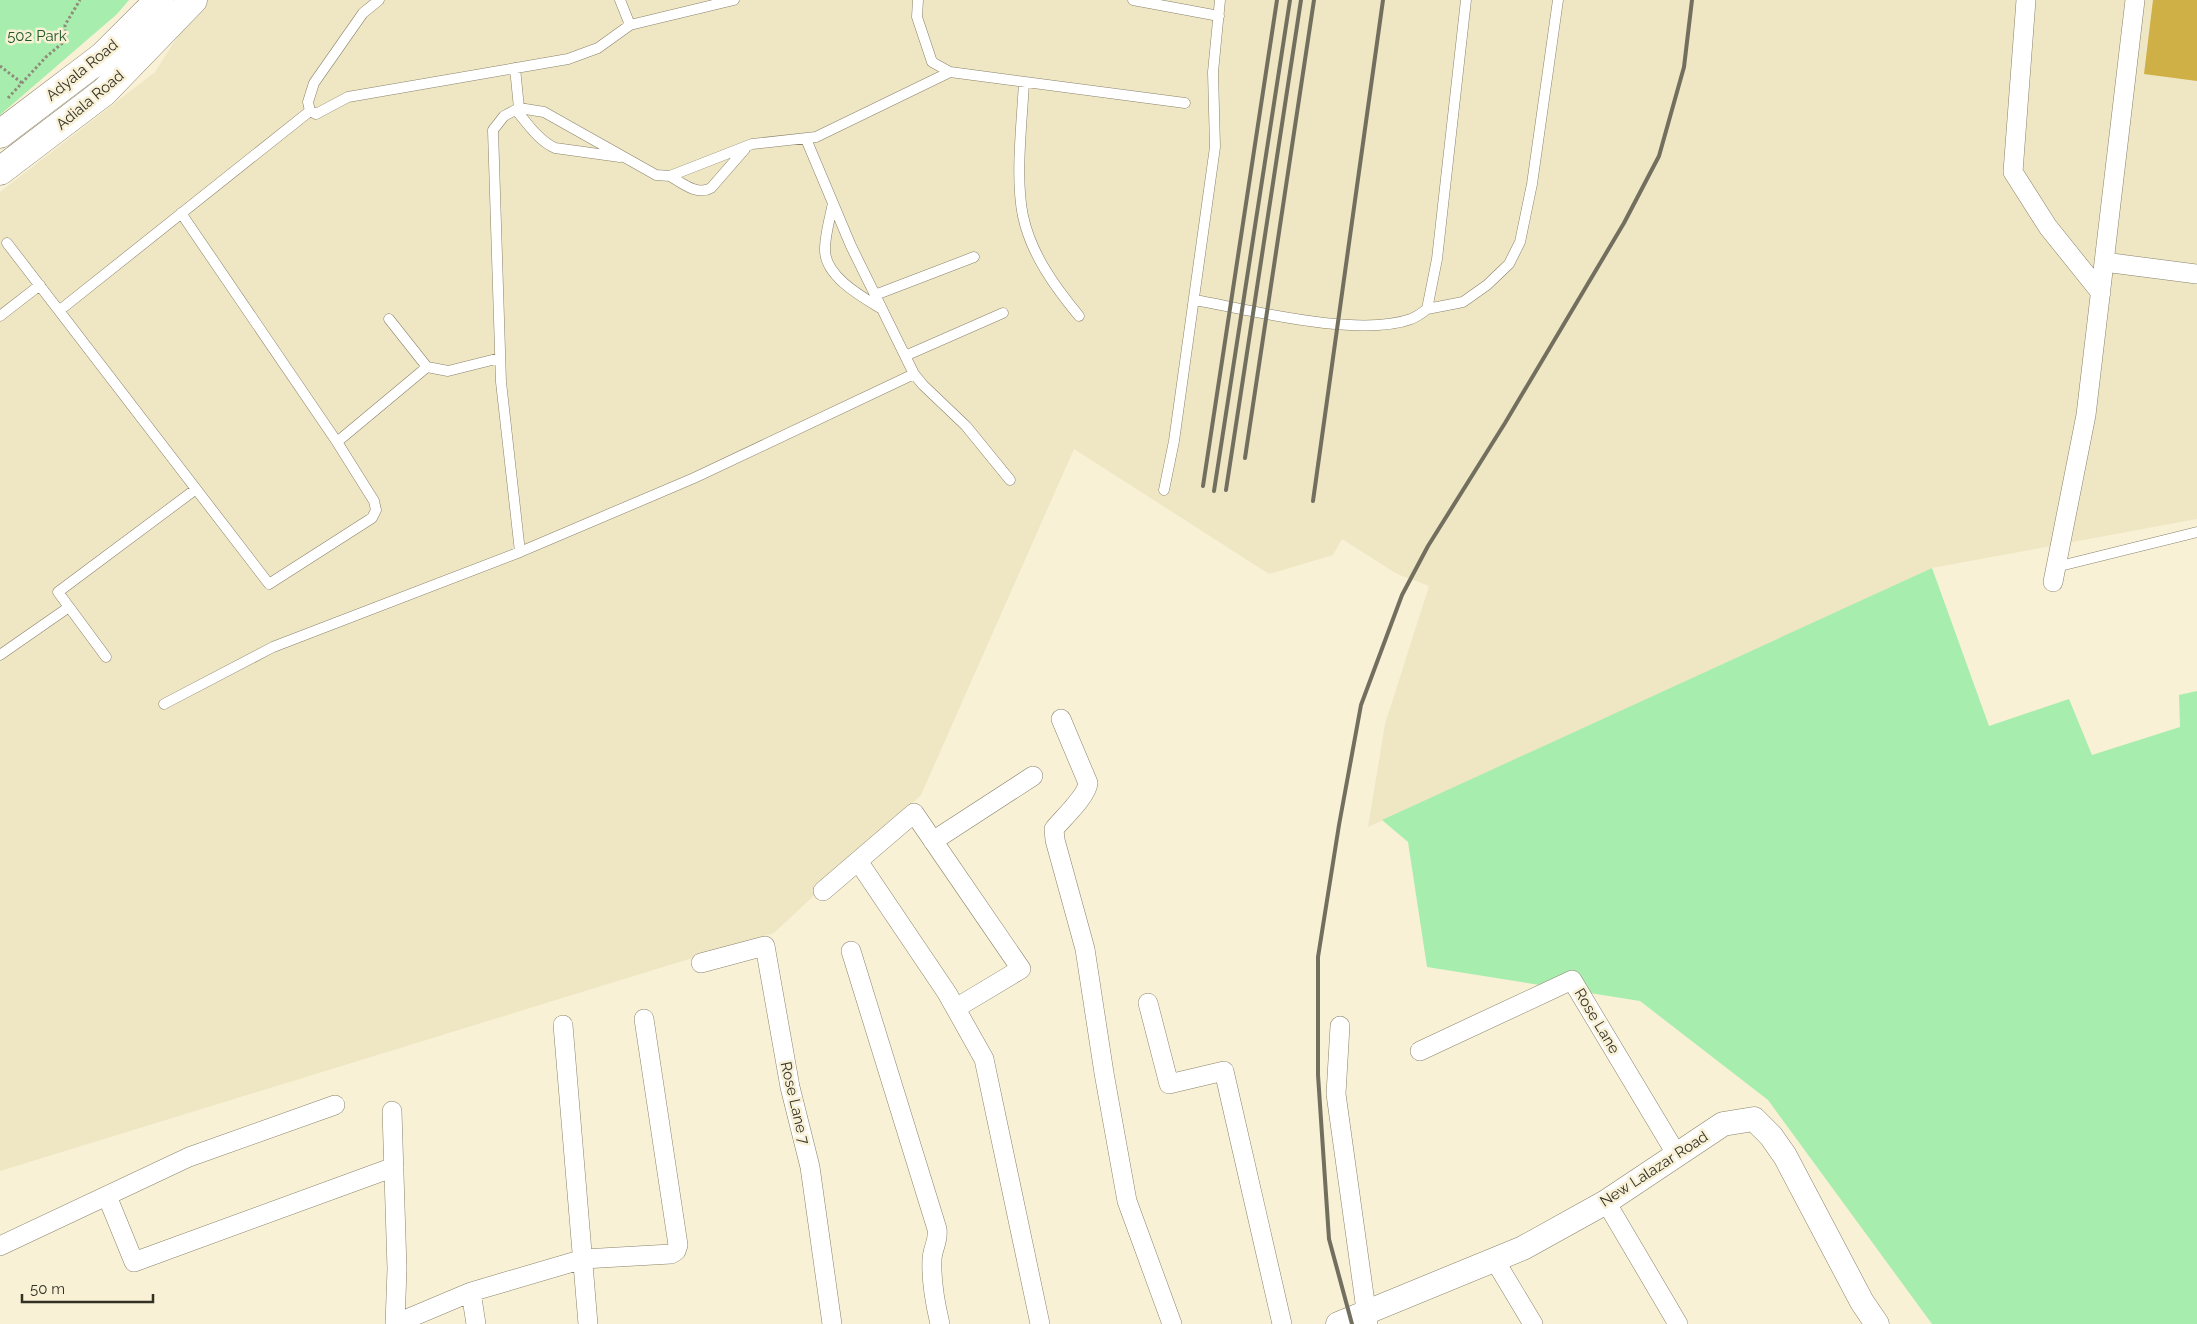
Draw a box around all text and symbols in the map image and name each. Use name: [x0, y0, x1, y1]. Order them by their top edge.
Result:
park label: 502 Park: [7, 27, 67, 45]
street label: Adyala Road: [42, 36, 122, 104]
street label: Adiala Road: [53, 67, 127, 133]
street label: Rose Lane: [1571, 985, 1624, 1057]
street label: Rose Lane 7: [777, 1060, 813, 1146]
street label: New Lalazar Road: [1597, 1127, 1711, 1211]
scale bar: [22, 1272, 154, 1304]
text: 50 m: [30, 1280, 65, 1298]

